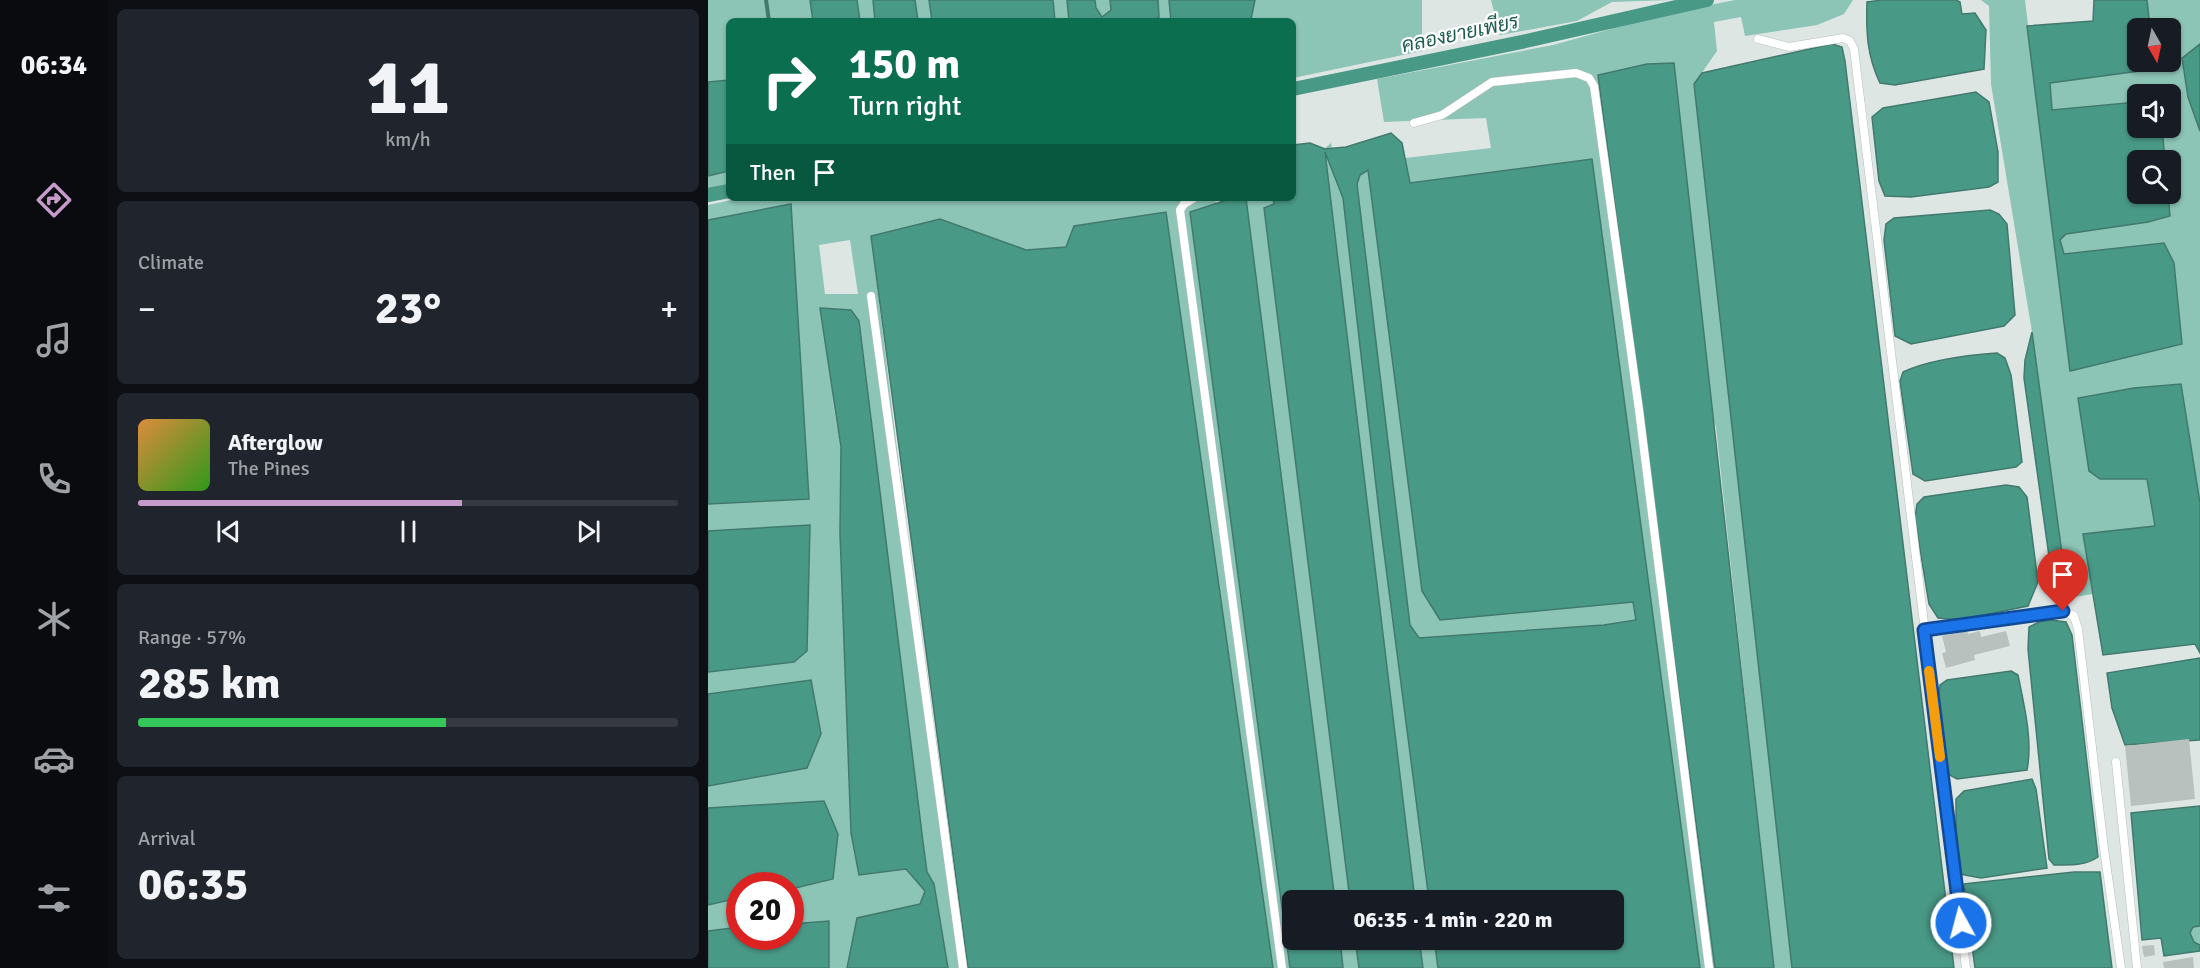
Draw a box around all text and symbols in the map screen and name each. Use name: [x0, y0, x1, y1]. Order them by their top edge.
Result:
water label: คลองยายเพียร: [1399, 8, 1522, 58]
north arrow: [2127, 18, 2181, 72]
map controls: [2127, 18, 2181, 204]
text: 150 m: [849, 39, 960, 90]
text: 11: [366, 40, 450, 136]
icon: right: [750, 42, 828, 120]
text: 06:34: [21, 49, 87, 82]
button: sound: [2127, 84, 2181, 138]
text: Turn right: [849, 90, 962, 123]
text: km/h: [385, 127, 431, 152]
button: search: [2127, 150, 2181, 204]
icon: arrive: [808, 156, 841, 189]
text: Then: [750, 159, 796, 186]
icon: directions: [33, 179, 75, 221]
text: Climate: [138, 250, 204, 275]
text: 23°: [375, 281, 441, 336]
text: −: [138, 289, 156, 330]
text: +: [660, 289, 678, 330]
icon: music: [33, 319, 75, 361]
text: Afterglow: [228, 429, 323, 456]
text: The Pines: [228, 456, 310, 481]
icon: phone: [33, 458, 75, 500]
icon: previous: [212, 515, 245, 548]
icon: pause: [392, 515, 425, 548]
icon: next: [572, 515, 605, 548]
pin: [2037, 549, 2088, 611]
icon: arrive: [2046, 558, 2079, 591]
icon: climate: [33, 598, 75, 640]
text: Range · 57%: [138, 625, 246, 650]
text: 285 km: [138, 656, 281, 711]
icon: car: [33, 738, 75, 780]
text: Arrival: [138, 826, 196, 851]
text: 06:35: [138, 857, 248, 912]
speed limit sign: 20: [726, 872, 804, 950]
icon: filters: [33, 877, 75, 919]
position arrow: [1929, 891, 1993, 955]
text: 06:35 · 1 min · 220 m: [1353, 906, 1553, 933]

